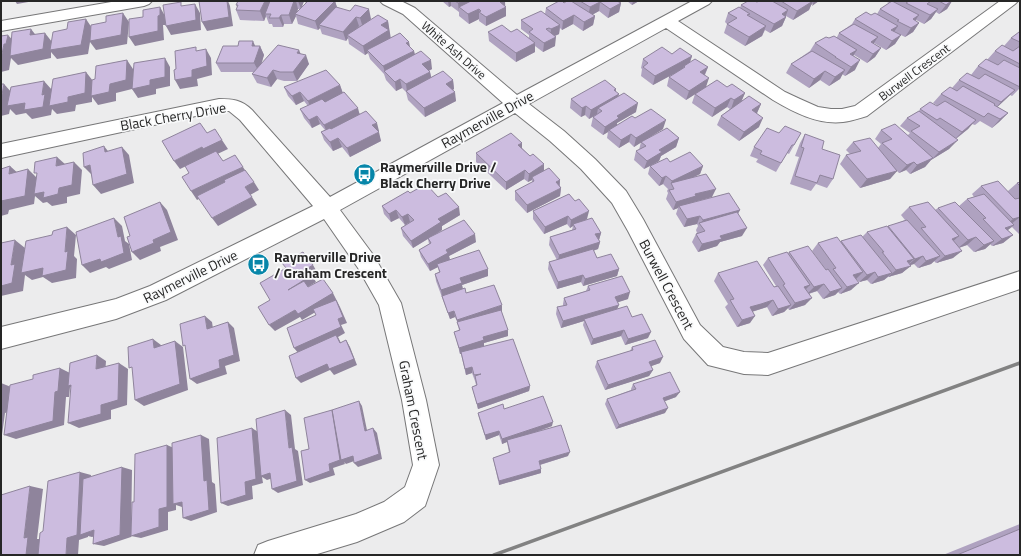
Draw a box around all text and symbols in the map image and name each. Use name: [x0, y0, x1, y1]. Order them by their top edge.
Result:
street label: White Ash Drive: [417, 16, 491, 84]
street label: Burwell Crescent: [874, 38, 954, 105]
street label: Raymerville Drive: [437, 85, 537, 153]
street label: Black Cherry Drive: [118, 96, 228, 136]
place label: Raymerville Drive / Black Cherry Drive: [380, 156, 497, 193]
bus stop icon: Raymerville Drive / Black Cherry Drive: [351, 161, 377, 187]
street label: Burwell Crescent: [634, 235, 700, 333]
street label: Raymerville Drive: [139, 244, 241, 308]
place label: Raymerville Drive / Graham Crescent: [274, 246, 387, 283]
bus stop icon: Raymerville Drive / Graham Crescent: [246, 251, 272, 277]
street label: Graham Crescent: [394, 358, 434, 462]

